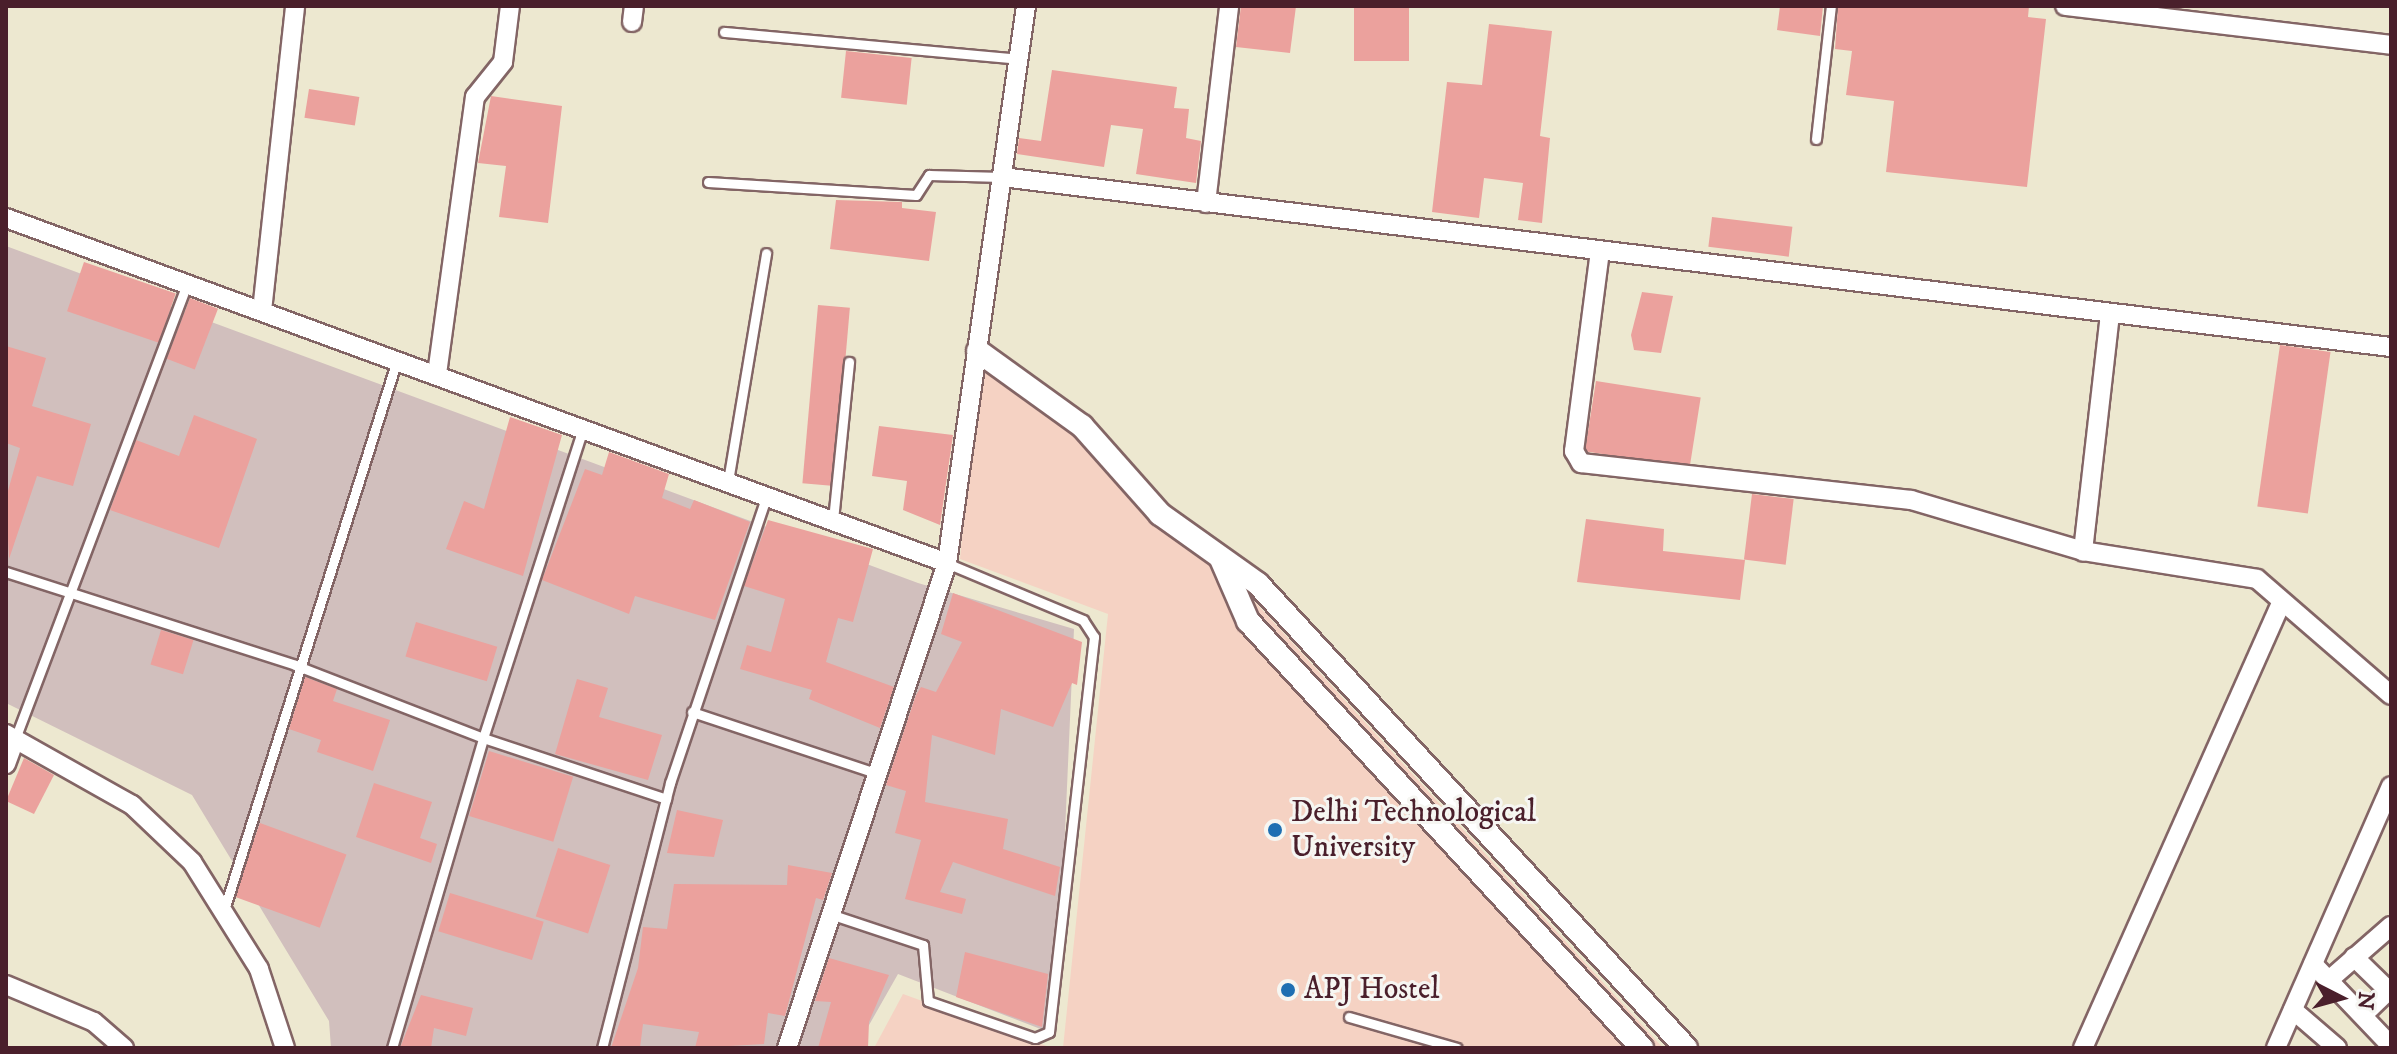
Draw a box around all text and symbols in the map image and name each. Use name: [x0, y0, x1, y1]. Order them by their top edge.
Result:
place label: Delhi Technological University: [1291, 795, 1536, 866]
marker: Delhi Technological University: [1266, 821, 1284, 839]
north arrow: [2301, 958, 2381, 1038]
place label: APJ Hostel: [1304, 972, 1439, 1008]
marker: APJ Hostel: [1279, 981, 1297, 999]
text: N: [2351, 990, 2380, 1011]

